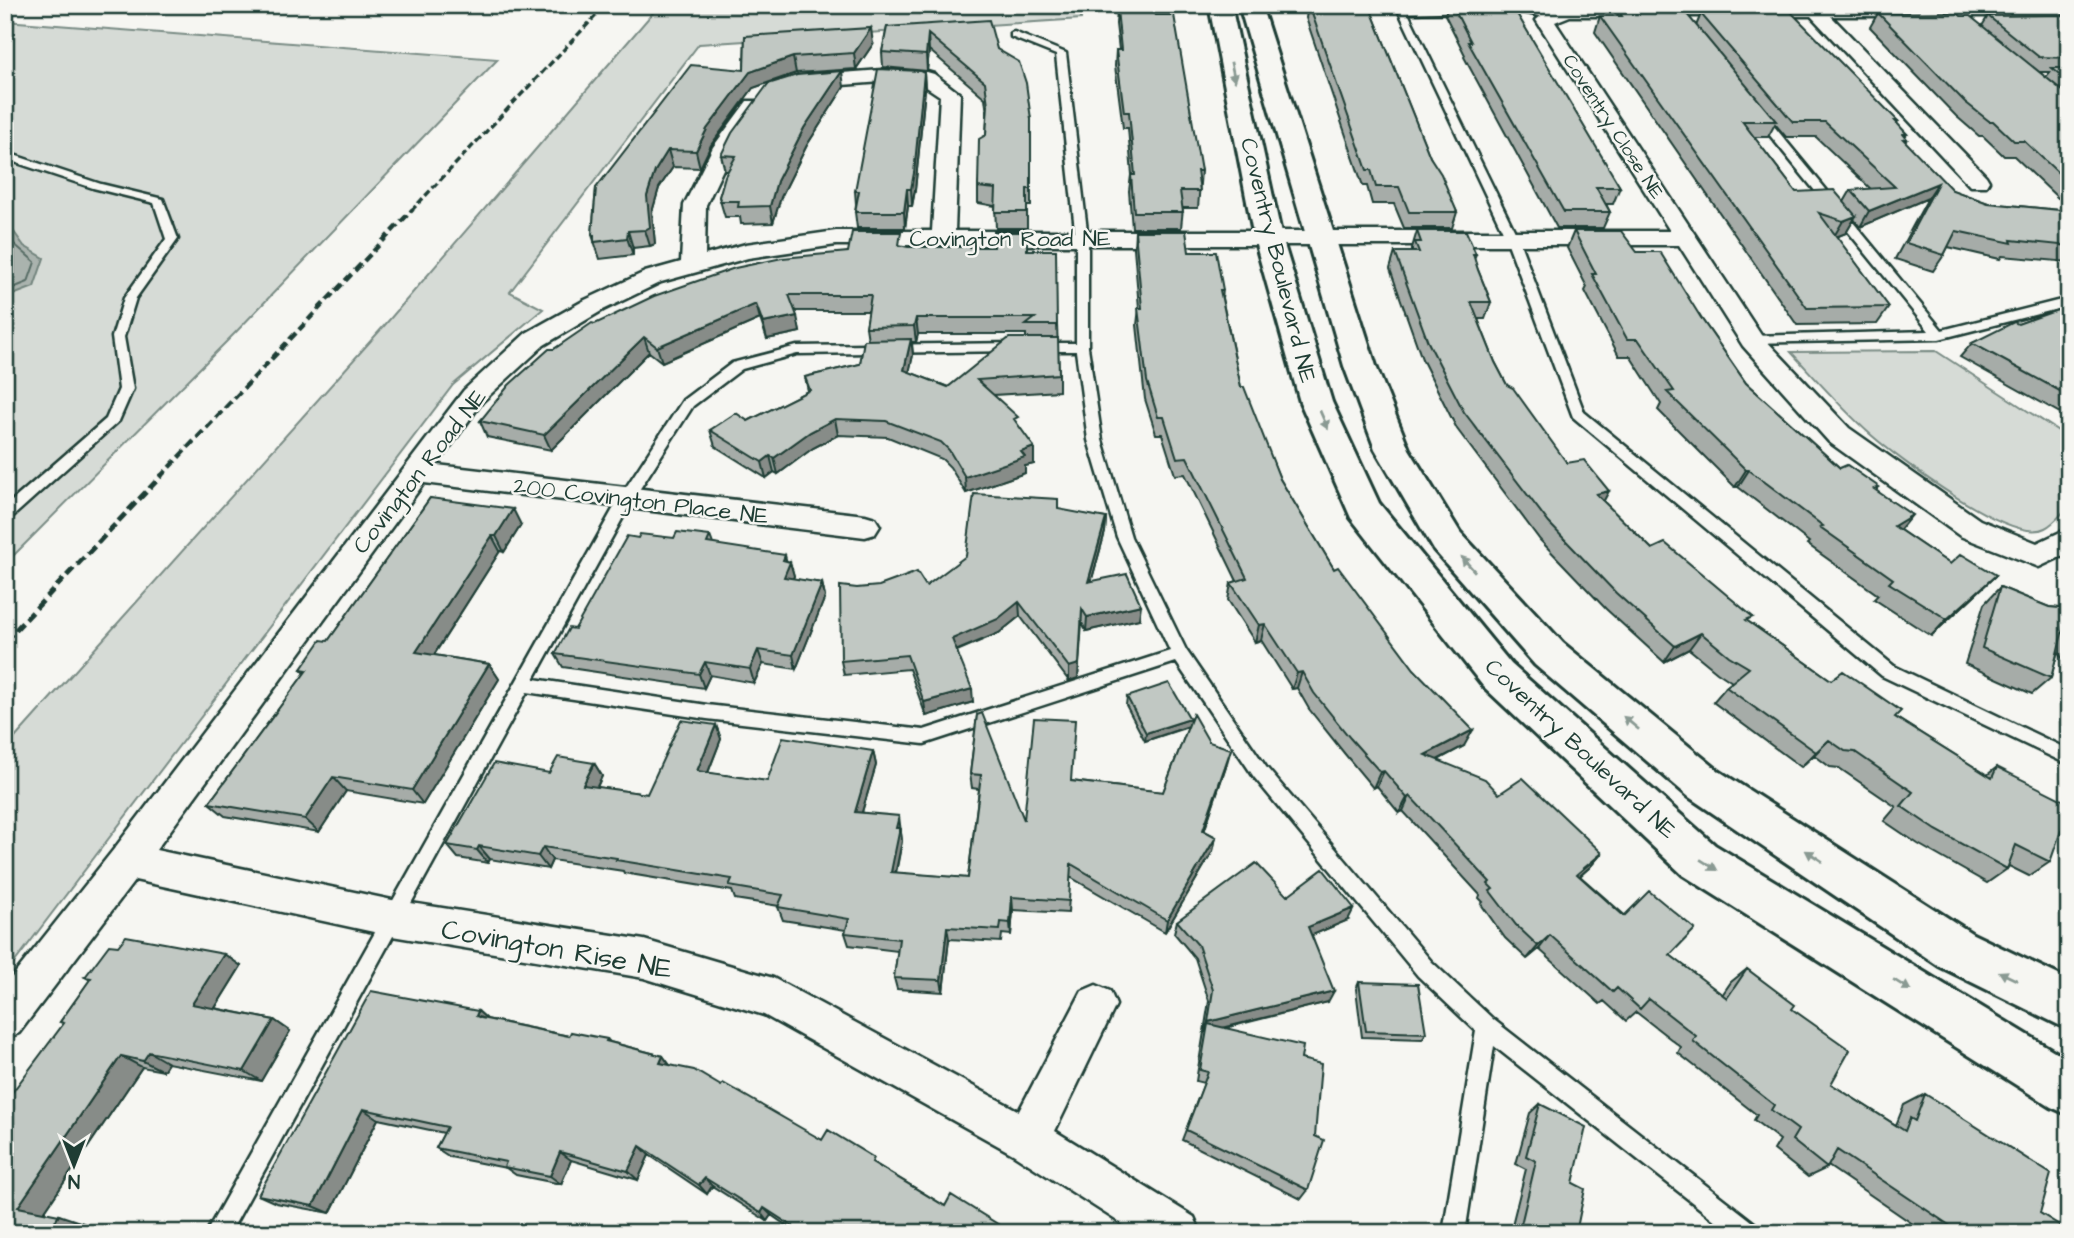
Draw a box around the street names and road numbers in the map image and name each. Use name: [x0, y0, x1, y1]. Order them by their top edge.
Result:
street label: Coventry Close NE: [1555, 49, 1670, 205]
street label: Coventry Boulevard NE: [1231, 134, 1324, 387]
street label: Covington Road NE: [909, 223, 1111, 256]
street label: Covington Road NE: [345, 382, 495, 561]
street label: 200 Covington Place NE: [511, 469, 771, 534]
street label: Coventry Boulevard NE: [1477, 651, 1683, 847]
street label: Covington Rise NE: [438, 910, 676, 990]

